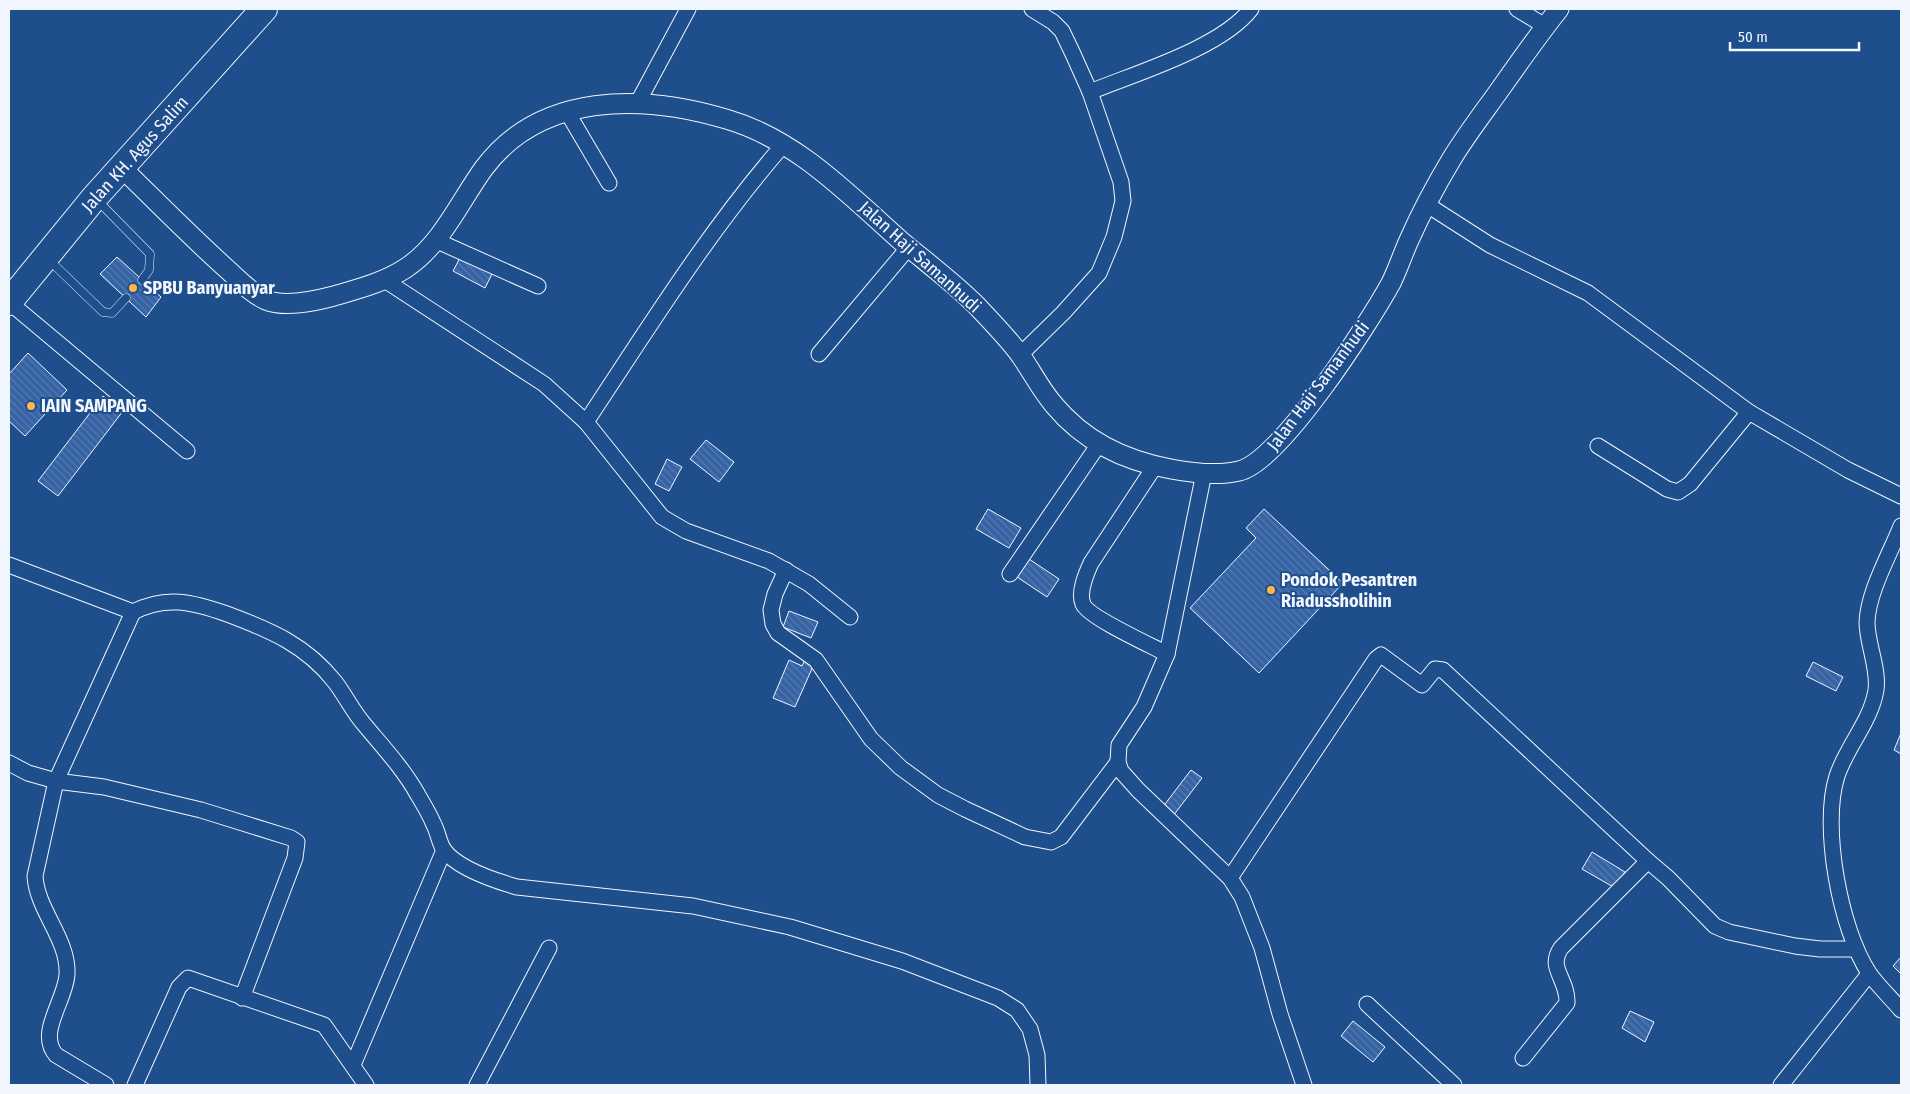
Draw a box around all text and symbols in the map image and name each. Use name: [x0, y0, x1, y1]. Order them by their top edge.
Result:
scale bar: [1730, 20, 1859, 52]
text: 50 m: [1738, 28, 1768, 46]
street label: Jalan KH. Agus Salim: [77, 91, 193, 217]
street label: Jalan Haji Samanhudi: [854, 196, 986, 318]
place label: SPBU Banyuanyar: [143, 277, 275, 299]
marker: SPBU Banyuanyar: [127, 282, 139, 294]
street label: Jalan Haji Samanhudi: [1262, 317, 1374, 455]
place label: IAIN SAMPANG: [41, 395, 147, 417]
marker: IAIN SAMPANG: [25, 400, 37, 412]
place label: Pondok Pesantren Riadussholihin: [1281, 569, 1417, 612]
marker: Pondok Pesantren Riadussholihin: [1265, 584, 1277, 596]

